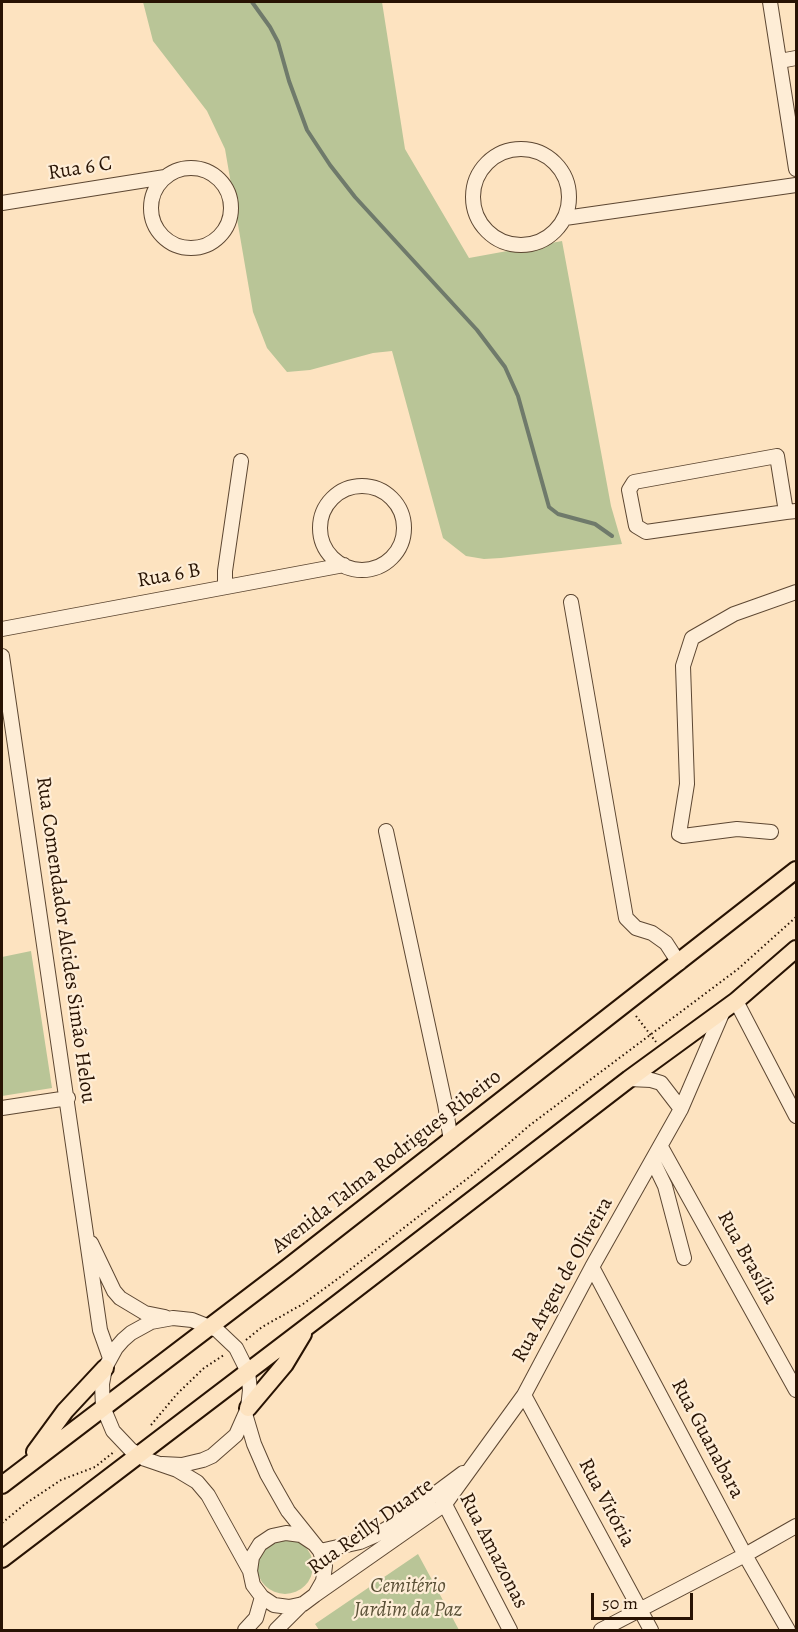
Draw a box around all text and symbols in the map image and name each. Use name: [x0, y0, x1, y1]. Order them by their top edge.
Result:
street label: Rua 6 C: [46, 152, 114, 186]
street label: Rua 6 B: [135, 558, 203, 594]
street label: Rua Comendador Alcides Simão Helou: [30, 775, 100, 1105]
street label: Avenida Talma Rodrigues Ribeiro: [267, 1065, 507, 1259]
street label: Rua Argeu de Oliveira: [507, 1193, 619, 1367]
street label: Rua Brasília: [711, 1207, 783, 1309]
street label: Rua Guanabara: [665, 1375, 749, 1503]
street label: Rua Vitória: [572, 1454, 640, 1552]
street label: Rua Reilly Duarte: [303, 1473, 439, 1581]
street label: Rua Amazonas: [453, 1489, 533, 1613]
park label: Cemitério Jardim da Paz: [354, 1574, 462, 1624]
scale bar: [594, 1581, 696, 1619]
text: 50 m: [602, 1591, 638, 1615]

